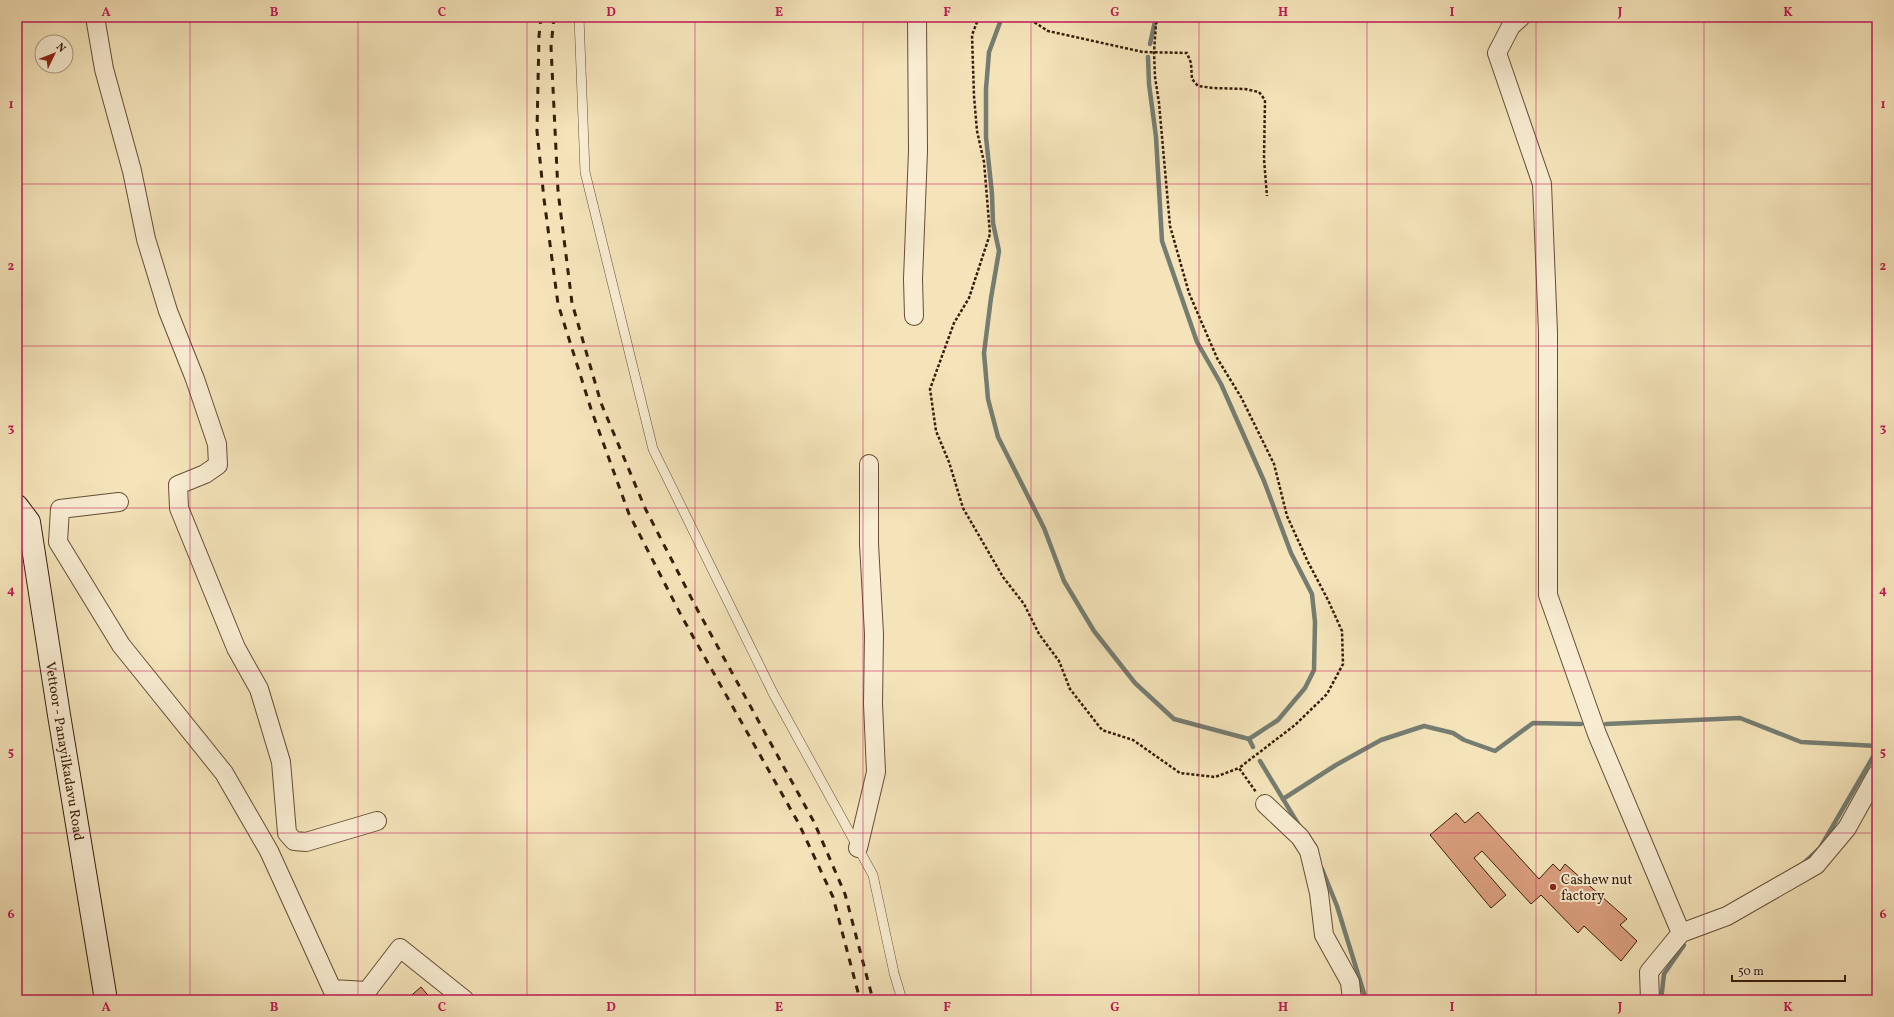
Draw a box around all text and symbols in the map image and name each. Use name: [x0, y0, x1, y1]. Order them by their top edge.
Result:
text: A: [101, 4, 111, 22]
text: B: [270, 4, 279, 22]
text: C: [438, 4, 446, 22]
text: D: [606, 4, 616, 22]
text: E: [775, 4, 783, 22]
text: F: [943, 4, 951, 22]
text: G: [1110, 4, 1120, 22]
text: H: [1278, 4, 1288, 22]
text: I: [1450, 4, 1455, 22]
text: J: [1617, 4, 1623, 22]
text: K: [1783, 4, 1793, 22]
north arrow: [34, 34, 74, 74]
text: N: [52, 40, 68, 56]
text: 1: [8, 96, 14, 114]
text: 1: [1880, 96, 1886, 114]
text: 2: [8, 258, 15, 276]
text: 2: [1880, 258, 1887, 276]
text: 3: [8, 420, 15, 438]
text: 3: [1880, 420, 1887, 438]
text: 4: [7, 582, 15, 600]
text: 4: [1879, 582, 1887, 600]
street label: Vettoor - Panayilkadavu Road: [40, 661, 88, 842]
text: 5: [8, 744, 14, 762]
text: 5: [1880, 744, 1886, 762]
place label: Cashew nut factory: [1561, 871, 1632, 906]
marker: Cashew nut factory: [1548, 882, 1558, 892]
text: 6: [7, 906, 15, 924]
text: 6: [1879, 906, 1887, 924]
scale bar: [1732, 957, 1845, 983]
text: 50 m: [1738, 964, 1764, 980]
text: A: [101, 999, 111, 1017]
text: B: [270, 999, 279, 1017]
text: C: [438, 999, 446, 1017]
text: D: [606, 999, 616, 1017]
text: E: [775, 999, 783, 1017]
text: F: [943, 999, 951, 1017]
text: G: [1110, 999, 1120, 1017]
text: H: [1278, 999, 1288, 1017]
text: I: [1450, 999, 1455, 1017]
text: J: [1617, 999, 1623, 1017]
text: K: [1783, 999, 1793, 1017]

